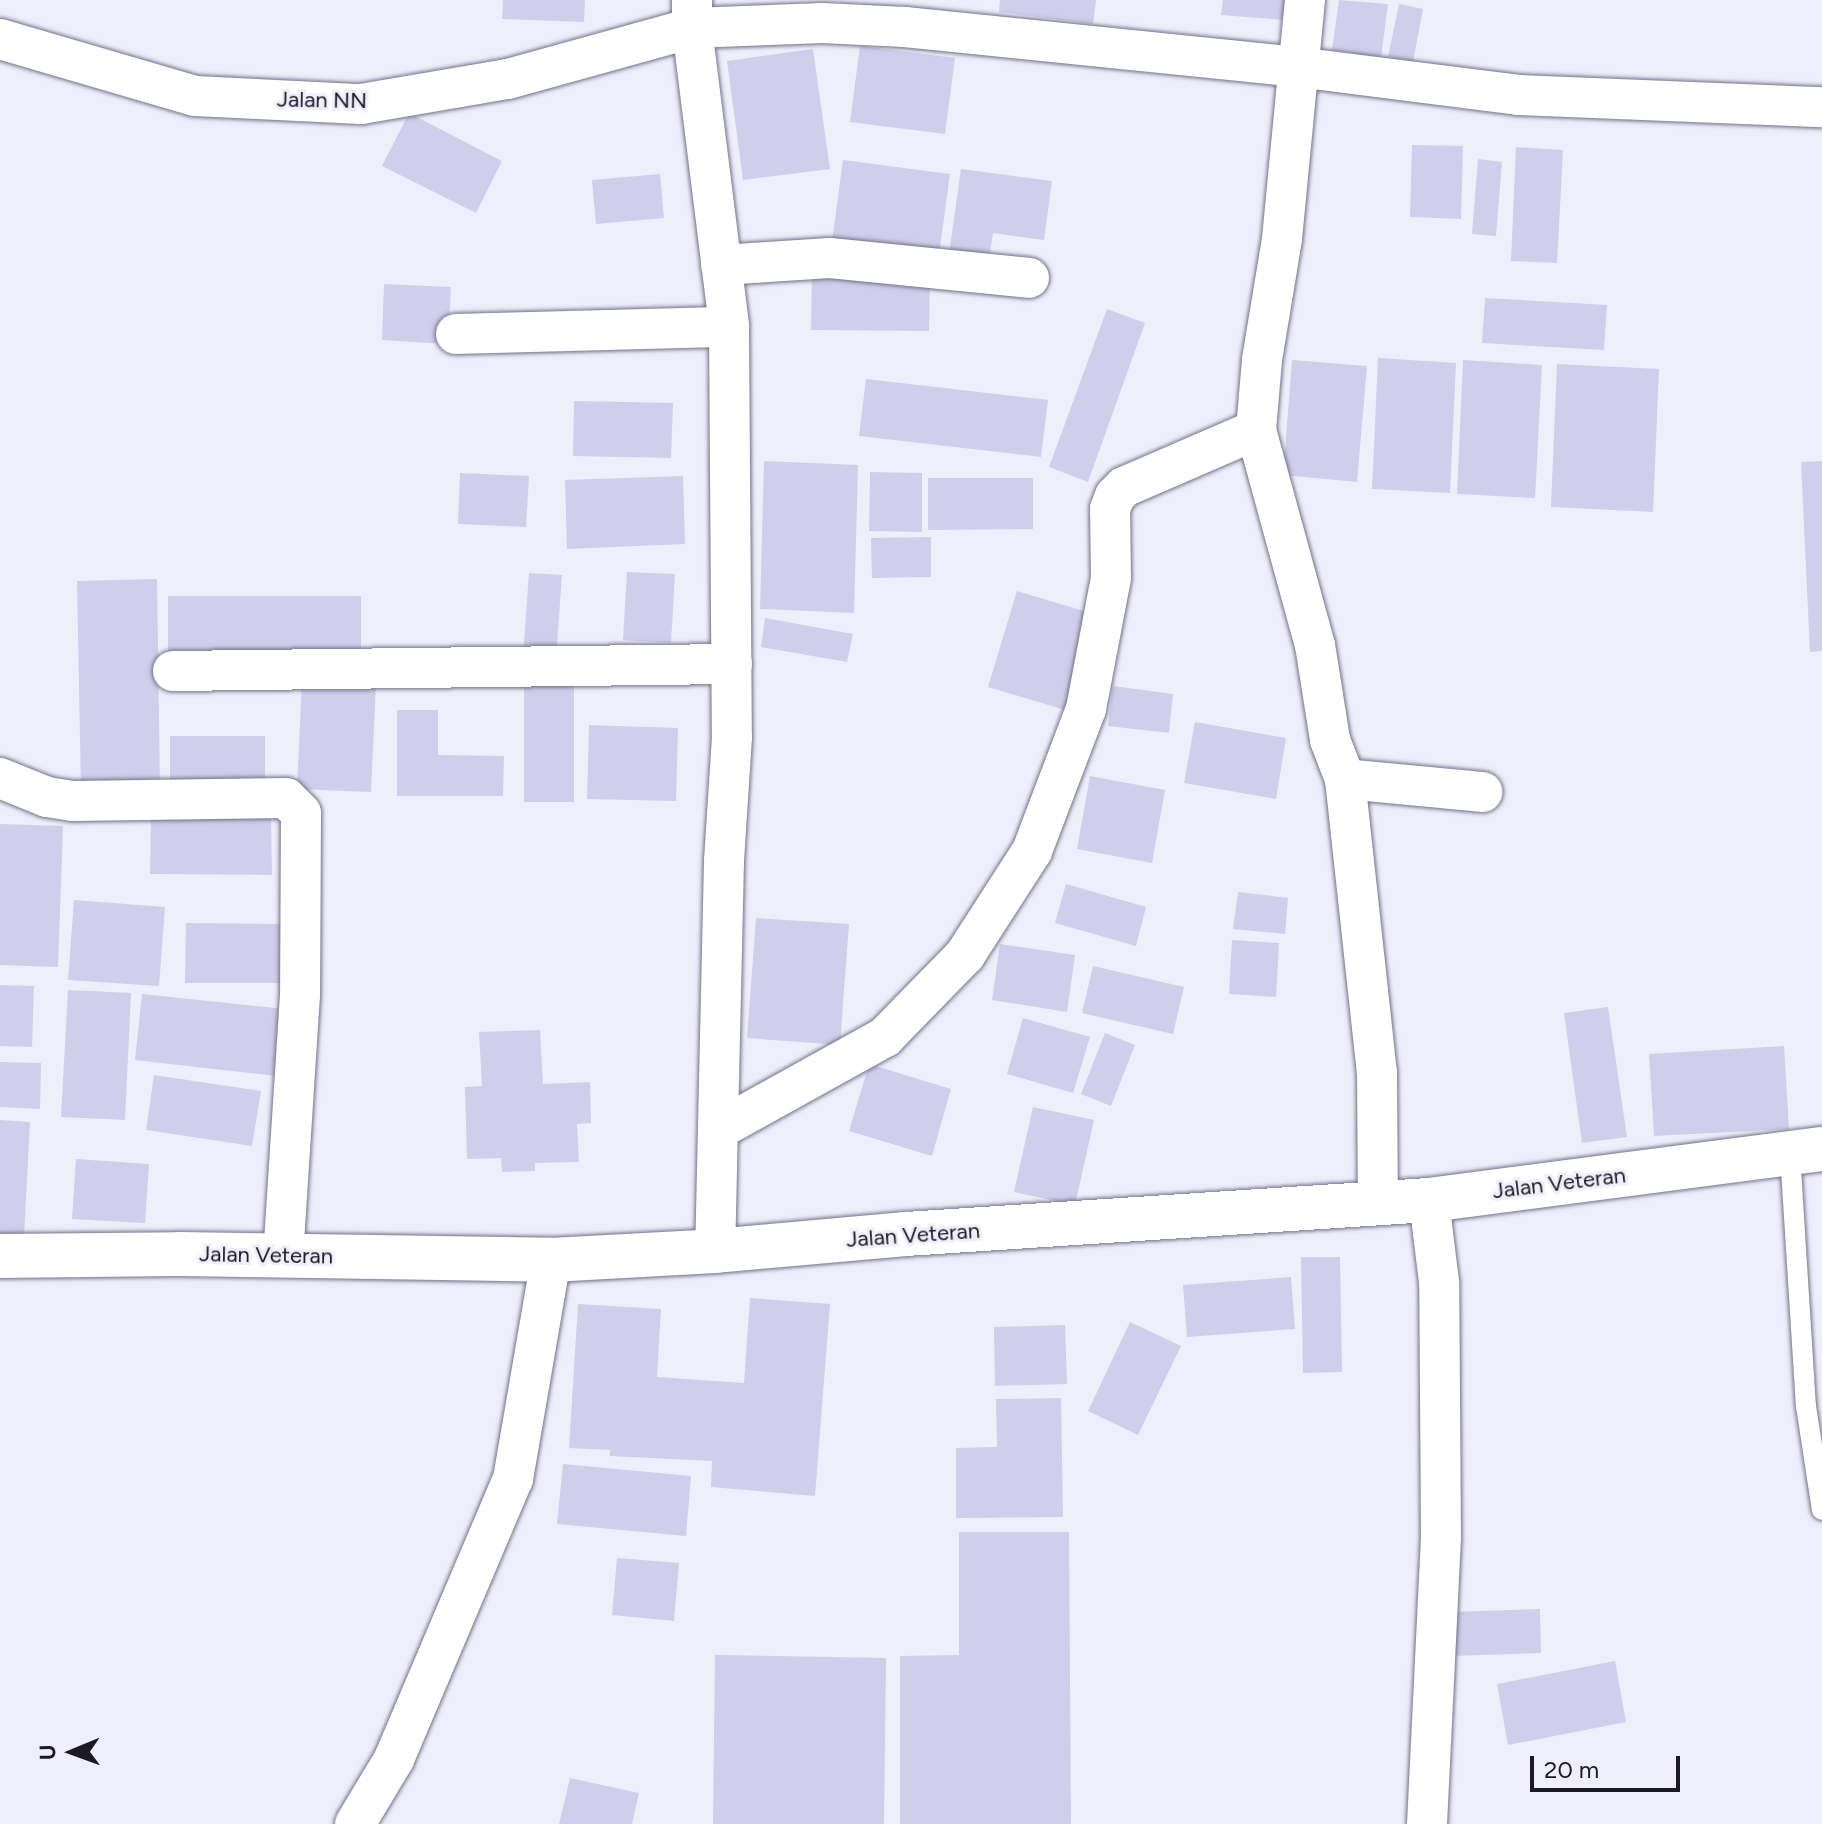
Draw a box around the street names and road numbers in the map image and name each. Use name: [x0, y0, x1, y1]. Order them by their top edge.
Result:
street label: Jalan NN: [277, 86, 367, 114]
street label: Jalan Veteran: [1491, 1162, 1627, 1204]
street label: Jalan Veteran: [845, 1217, 981, 1253]
street label: Jalan Veteran: [199, 1241, 333, 1269]

